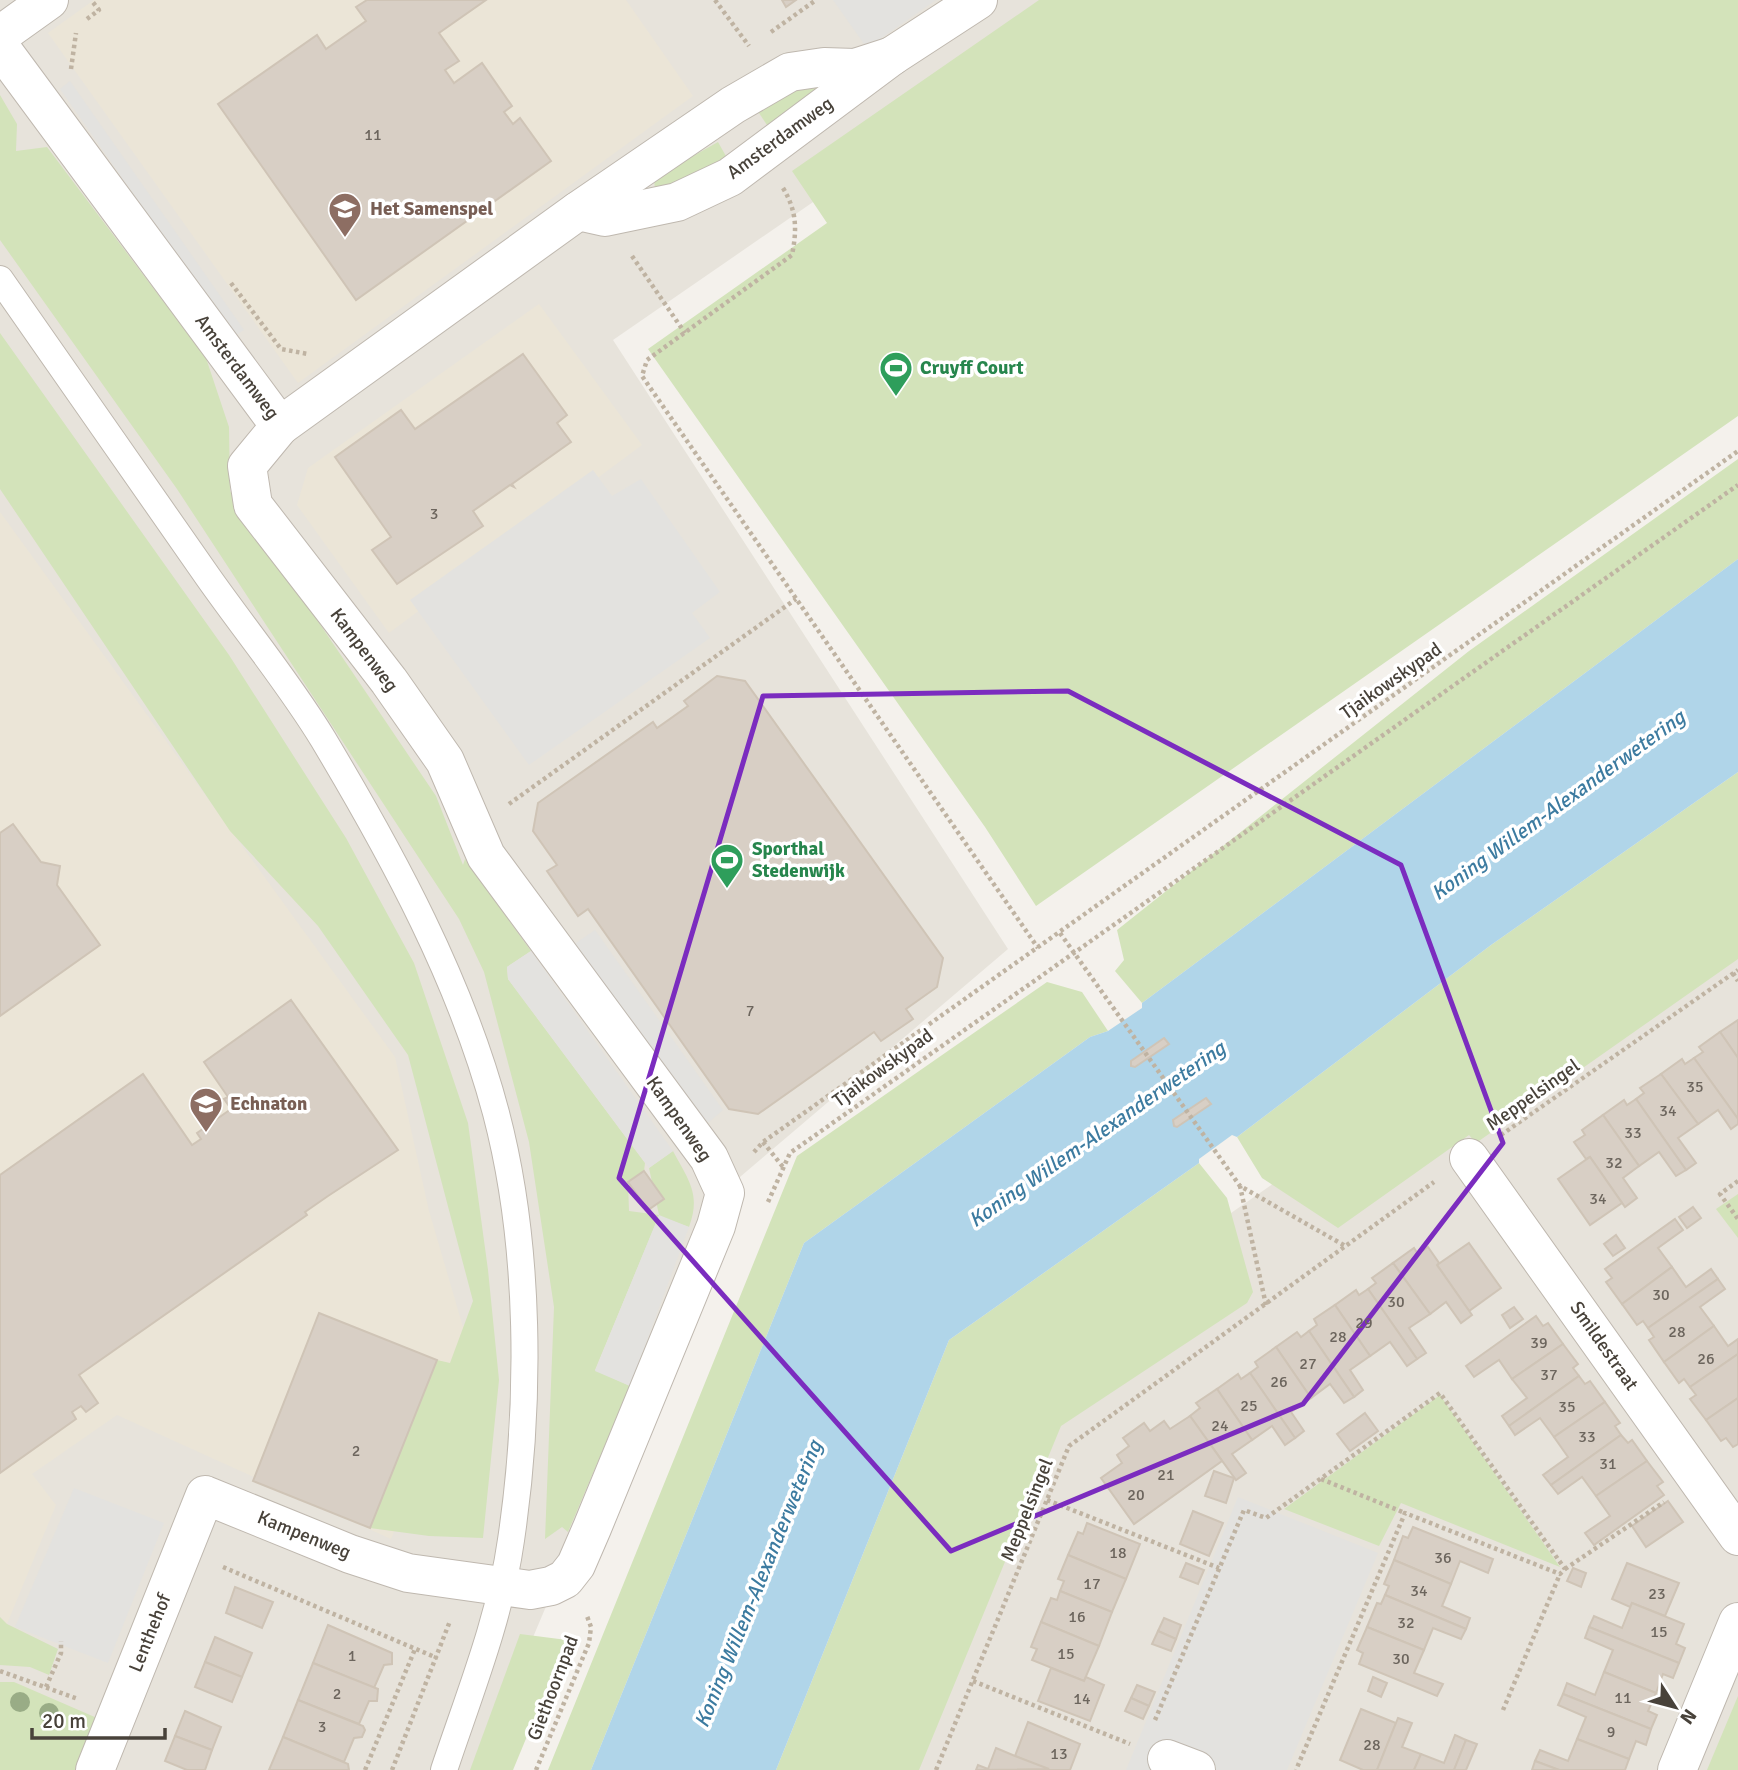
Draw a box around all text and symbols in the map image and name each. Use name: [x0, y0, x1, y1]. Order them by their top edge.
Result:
street label: Amsterdamweg: [722, 91, 838, 185]
house number: 11: [364, 125, 382, 145]
school or university icon: Het Samenspel: [326, 190, 364, 239]
place label: Het Samenspel: [370, 197, 493, 221]
street label: Amsterdamweg: [190, 310, 284, 424]
sports icon: Cruyff Court: [877, 349, 915, 398]
place label: Cruyff Court: [920, 356, 1024, 380]
house number: 3: [430, 504, 438, 524]
street label: Kampenweg: [325, 603, 403, 697]
street label: Tjaikowskypad: [1336, 637, 1446, 725]
water label: Koning Willem-Alexanderwetering: [1426, 703, 1692, 906]
place label: Sporthal Stedenwijk: [752, 837, 845, 883]
sports icon: Sporthal Stedenwijk: [708, 841, 746, 890]
house number: 7: [746, 1001, 754, 1021]
street label: Tjaikowskypad: [828, 1023, 938, 1113]
water label: Koning Willem-Alexanderwetering: [964, 1034, 1232, 1233]
street label: Meppelsingel: [1481, 1054, 1585, 1136]
street label: Kampenweg: [641, 1072, 717, 1166]
house number: 35: [1686, 1077, 1704, 1097]
school or university icon: Echnaton: [187, 1085, 225, 1134]
place label: Echnaton: [230, 1092, 307, 1116]
house number: 34: [1659, 1101, 1677, 1121]
house number: 33: [1624, 1123, 1642, 1143]
house number: 32: [1605, 1153, 1623, 1173]
house number: 34: [1589, 1189, 1607, 1209]
house number: 30: [1652, 1285, 1670, 1305]
house number: 30: [1387, 1292, 1405, 1312]
street label: Smildestraat: [1565, 1297, 1644, 1396]
house number: 29: [1355, 1313, 1373, 1333]
house number: 28: [1668, 1322, 1686, 1342]
house number: 28: [1329, 1327, 1347, 1347]
house number: 39: [1530, 1333, 1548, 1353]
house number: 26: [1697, 1349, 1715, 1369]
house number: 27: [1299, 1354, 1317, 1374]
house number: 37: [1540, 1365, 1558, 1385]
house number: 26: [1270, 1372, 1288, 1392]
house number: 25: [1240, 1396, 1258, 1416]
house number: 35: [1558, 1397, 1576, 1417]
house number: 24: [1211, 1416, 1229, 1436]
house number: 33: [1578, 1427, 1596, 1447]
water label: Koning Willem-Alexanderwetering: [688, 1435, 828, 1731]
house number: 2: [352, 1441, 360, 1461]
house number: 31: [1599, 1454, 1617, 1474]
street label: Meppelsingel: [995, 1455, 1059, 1565]
house number: 21: [1157, 1465, 1175, 1485]
house number: 20: [1127, 1485, 1145, 1505]
street label: Kampenweg: [254, 1505, 354, 1565]
house number: 18: [1109, 1543, 1127, 1563]
house number: 36: [1434, 1548, 1452, 1568]
house number: 17: [1083, 1574, 1101, 1594]
house number: 34: [1410, 1581, 1428, 1601]
house number: 23: [1648, 1584, 1666, 1604]
street label: Lenthehof: [123, 1589, 177, 1676]
house number: 16: [1068, 1607, 1086, 1627]
house number: 32: [1397, 1613, 1415, 1633]
house number: 15: [1650, 1622, 1668, 1642]
street label: Giethoornpad: [522, 1632, 584, 1744]
house number: 15: [1057, 1644, 1075, 1664]
house number: 1: [348, 1646, 356, 1666]
house number: 30: [1392, 1649, 1410, 1669]
north arrow: [1640, 1672, 1710, 1742]
house number: 2: [333, 1684, 341, 1704]
house number: 11: [1614, 1688, 1632, 1708]
house number: 14: [1073, 1689, 1091, 1709]
scale bar: [32, 1696, 164, 1740]
text: N: [1674, 1704, 1702, 1729]
text: 20 m: [42, 1708, 86, 1734]
house number: 3: [318, 1717, 326, 1737]
house number: 9: [1607, 1722, 1615, 1742]
house number: 28: [1363, 1735, 1381, 1755]
house number: 13: [1050, 1744, 1068, 1764]

